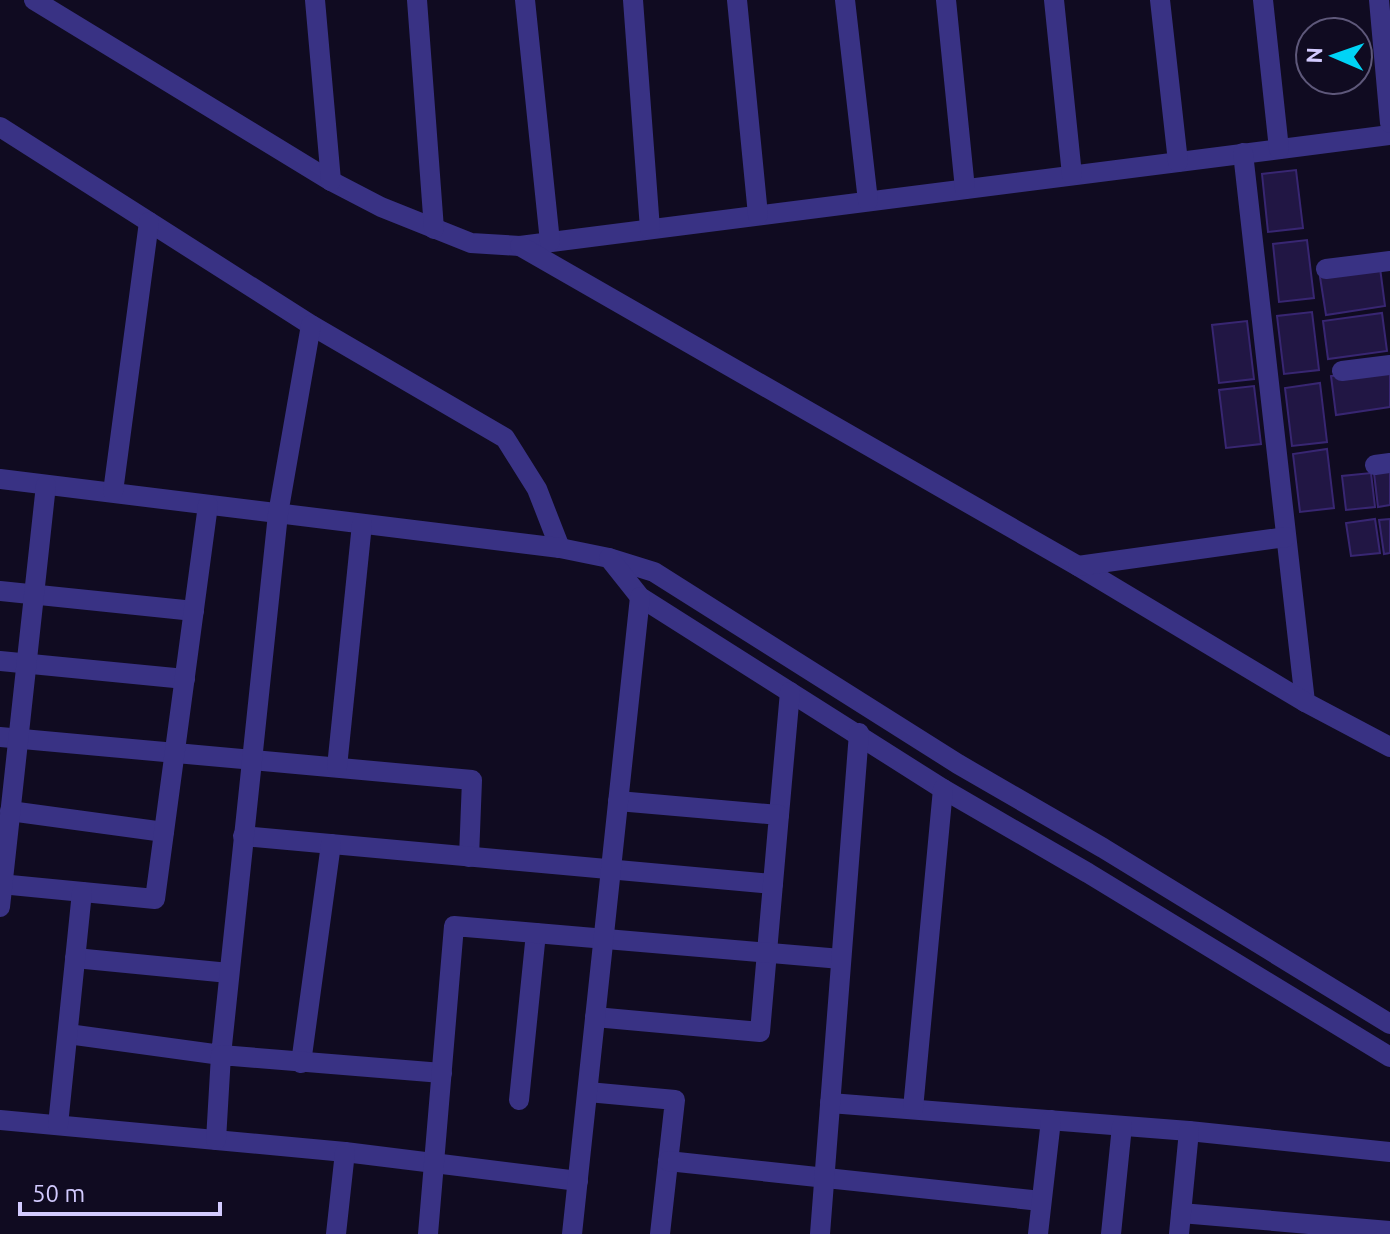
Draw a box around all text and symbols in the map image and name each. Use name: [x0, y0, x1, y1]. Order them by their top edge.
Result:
north arrow: [1294, 16, 1374, 96]
text: N: [1301, 47, 1326, 64]
scale bar: [20, 1166, 220, 1216]
text: 50 m: [32, 1180, 85, 1207]

